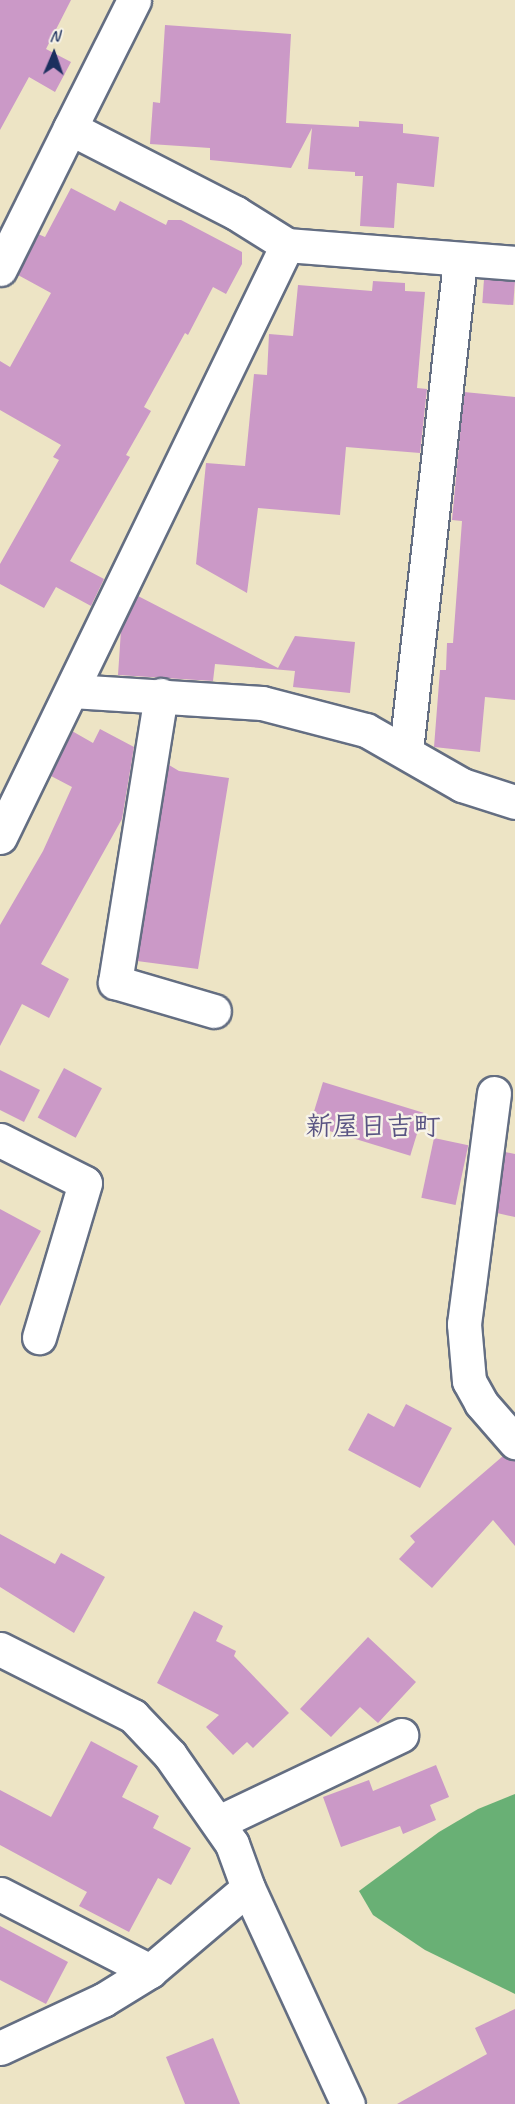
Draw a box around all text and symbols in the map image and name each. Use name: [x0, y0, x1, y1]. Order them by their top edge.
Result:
north arrow: [24, 24, 84, 84]
text: N: [49, 26, 60, 46]
district label: 新屋日吉町: [306, 1111, 440, 1143]

